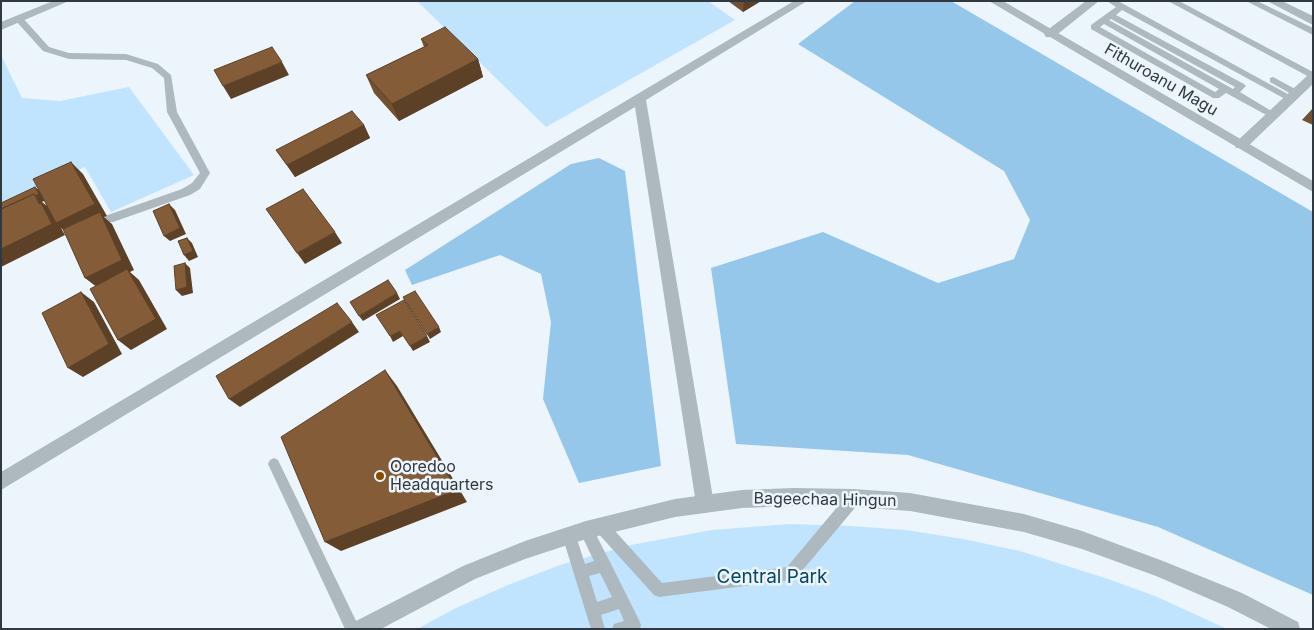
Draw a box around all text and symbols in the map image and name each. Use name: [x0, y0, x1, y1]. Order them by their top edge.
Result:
street label: Fithuroanu Magu: [1101, 40, 1221, 120]
place label: Ooredoo Headquarters: [390, 457, 494, 495]
marker: Ooredoo Headquarters: [374, 470, 386, 482]
street label: Bageechaa Hingun: [753, 489, 897, 511]
park label: Central Park: [717, 566, 827, 588]

